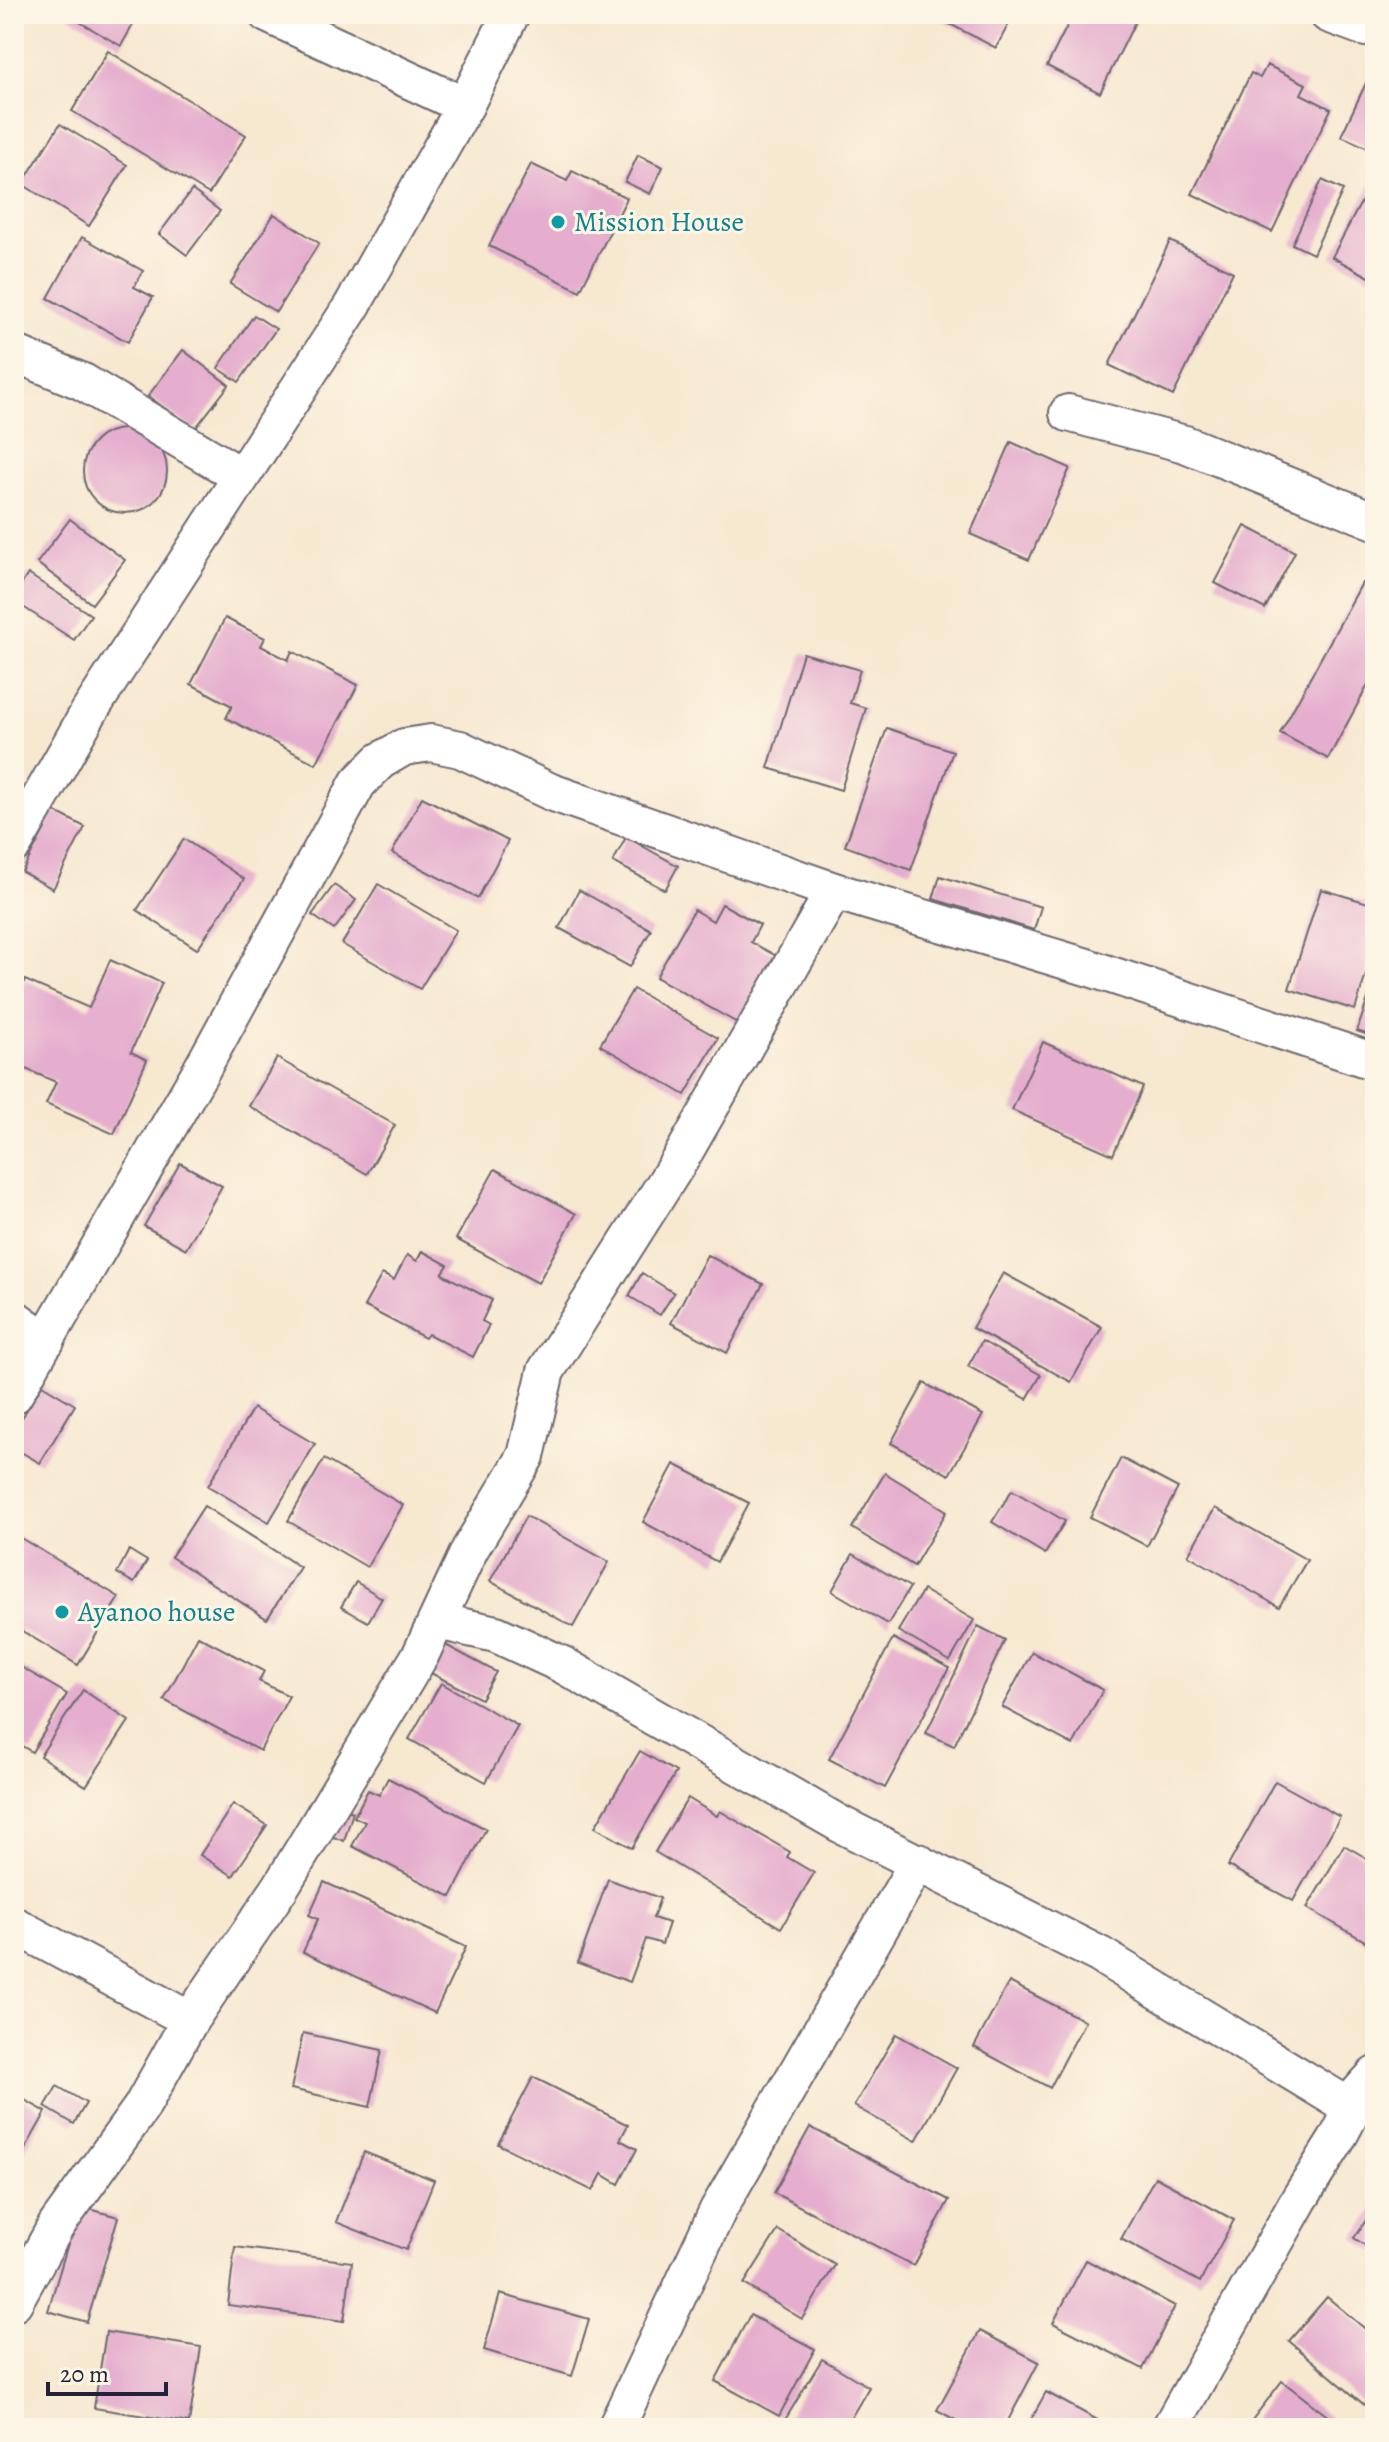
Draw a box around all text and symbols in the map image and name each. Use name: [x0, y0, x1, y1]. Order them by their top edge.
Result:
place label: Mission House: [574, 203, 744, 241]
marker: Mission House: [549, 213, 567, 231]
place label: Ayanoo house: [77, 1593, 236, 1631]
marker: Ayanoo house: [53, 1603, 71, 1621]
scale bar: [48, 2346, 166, 2396]
text: 20 m: [60, 2358, 109, 2390]

